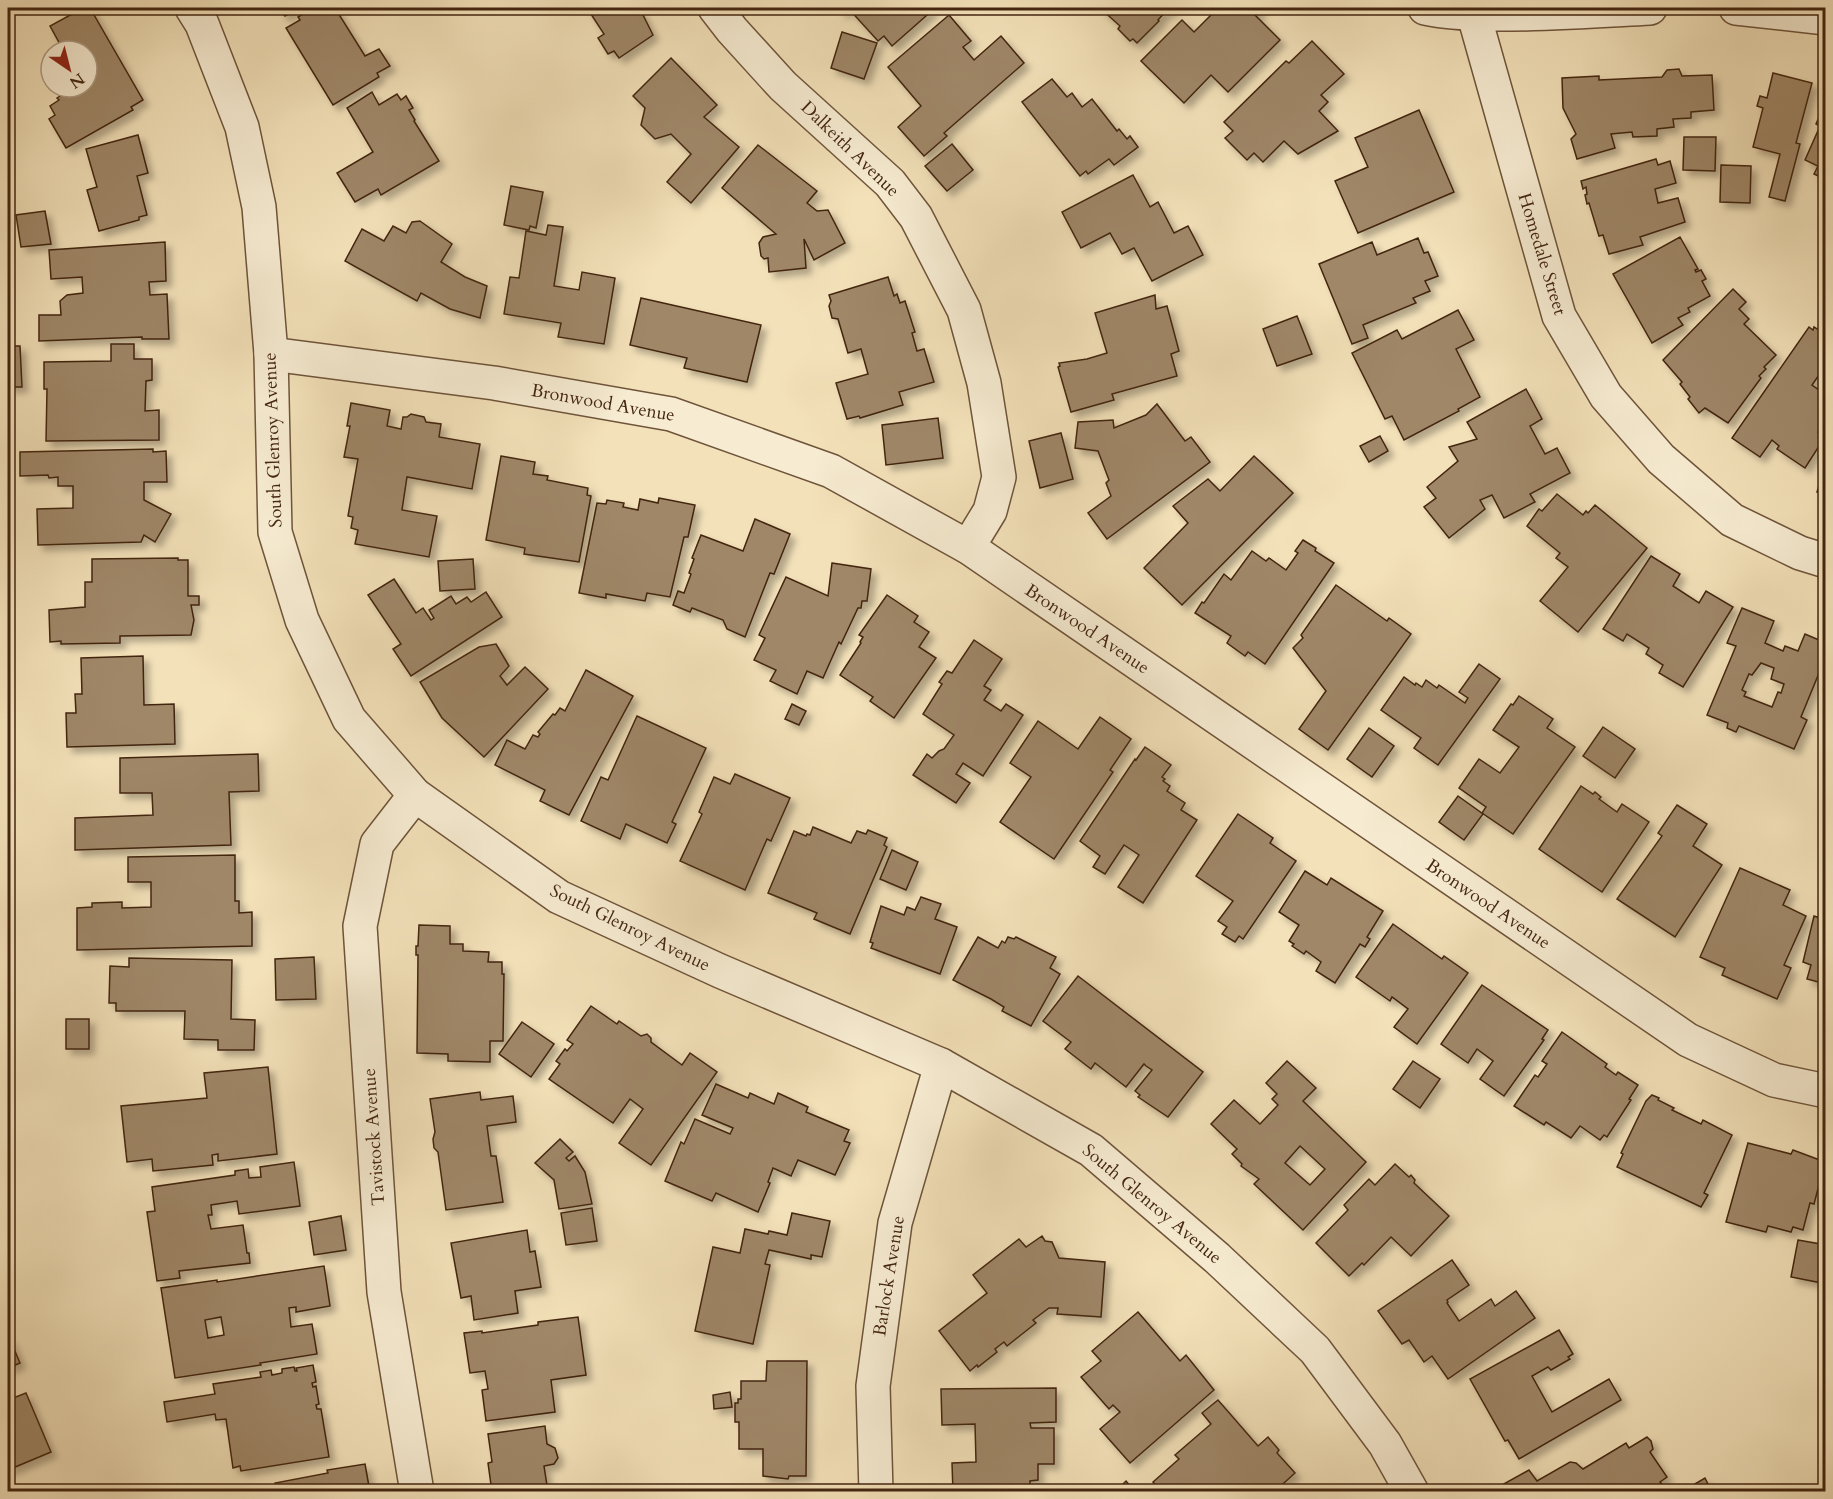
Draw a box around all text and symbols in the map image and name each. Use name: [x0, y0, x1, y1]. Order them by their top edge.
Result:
north arrow: [39, 39, 99, 99]
text: N: [65, 67, 89, 94]
street label: Dalkeith Avenue: [795, 95, 905, 203]
street label: Homedale Street: [1512, 190, 1573, 318]
street label: South Glenroy Avenue: [257, 352, 289, 528]
street label: Bronwood Avenue: [529, 378, 677, 428]
street label: Bronwood Avenue: [1020, 578, 1154, 680]
street label: Bronwood Avenue: [1421, 853, 1555, 955]
street label: South Glenroy Avenue: [546, 878, 714, 978]
street label: Tavistock Avenue: [357, 1067, 391, 1207]
street label: South Glenroy Avenue: [1077, 1138, 1227, 1270]
street label: Barlock Avenue: [867, 1214, 911, 1338]

